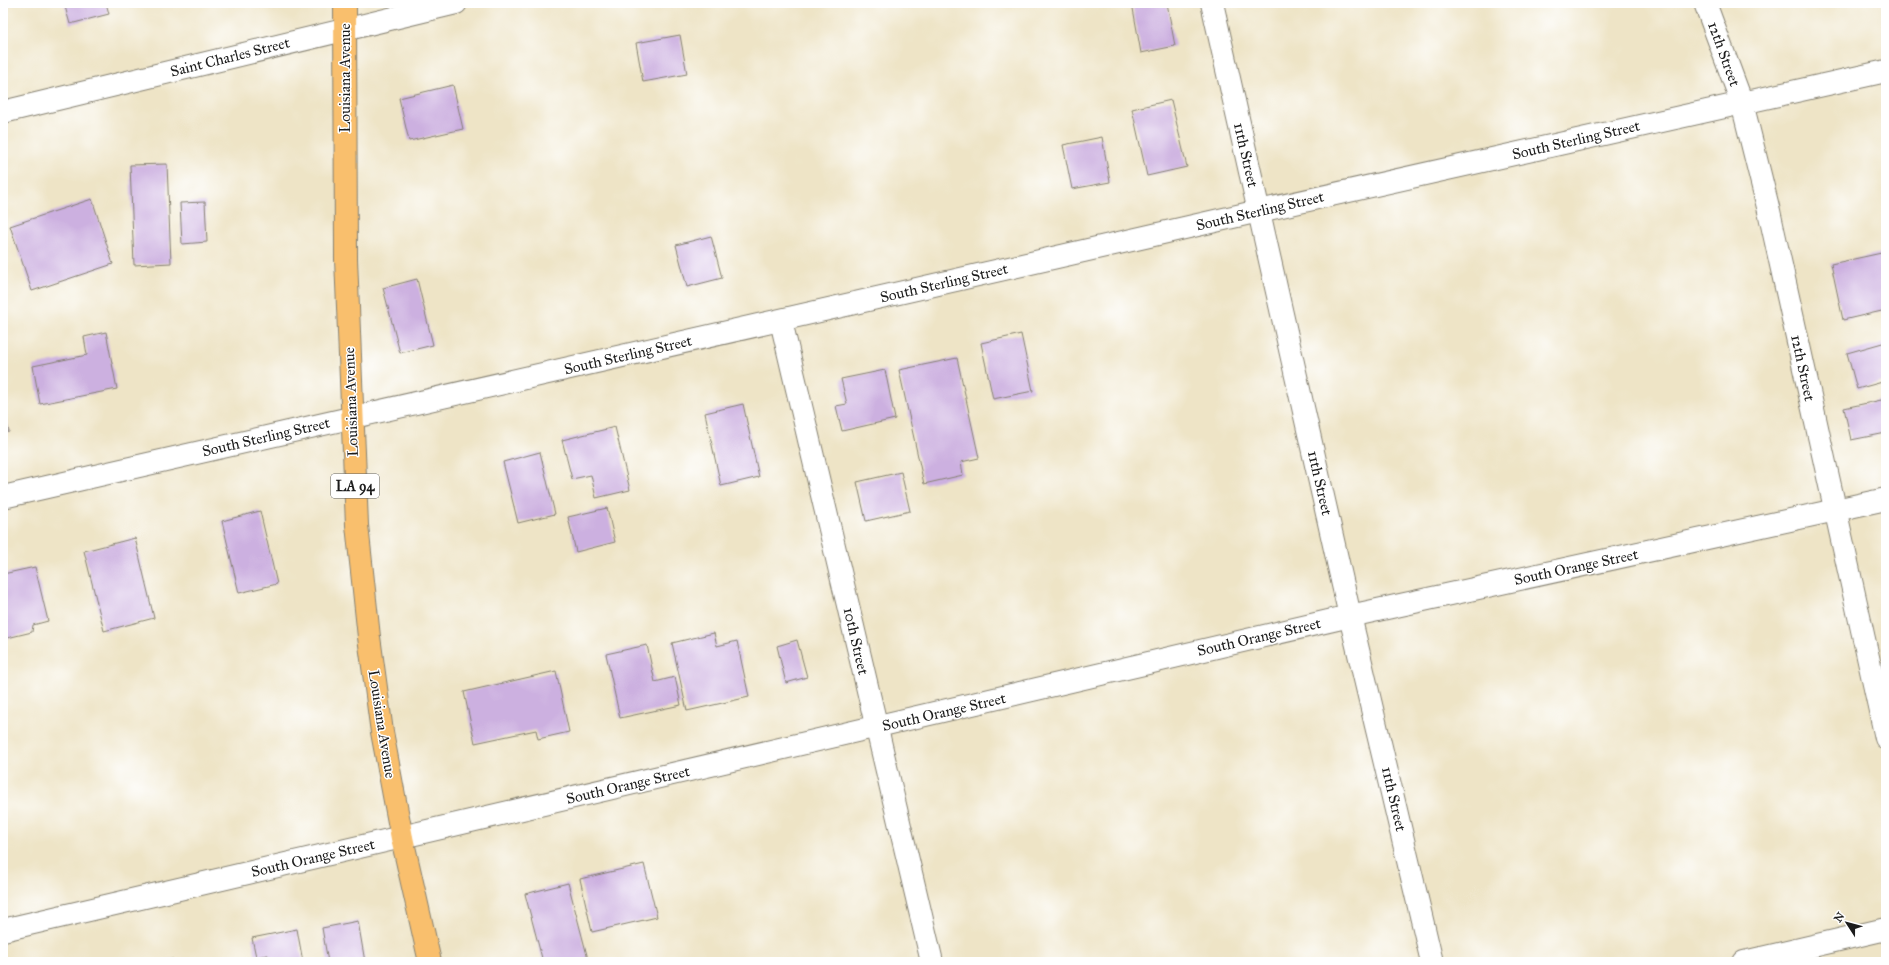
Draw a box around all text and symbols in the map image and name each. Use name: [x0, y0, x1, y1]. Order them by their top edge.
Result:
street label: 12th Street: [1704, 19, 1744, 89]
street label: Louisiana Avenue: [336, 23, 354, 133]
street label: Saint Charles Street: [168, 33, 292, 81]
street label: South Sterling Street: [1510, 116, 1642, 163]
street label: 11th Street: [1230, 121, 1262, 190]
street label: South Sterling Street: [1194, 187, 1326, 234]
street label: South Sterling Street: [878, 259, 1010, 306]
street label: South Sterling Street: [562, 331, 694, 378]
street label: 12th Street: [1787, 333, 1819, 404]
street label: Louisiana Avenue: [340, 347, 362, 457]
street label: South Sterling Street: [200, 413, 332, 460]
street label: 11th Street: [1304, 449, 1336, 518]
road number: LA 94: [331, 474, 379, 498]
street label: South Orange Street: [1512, 545, 1640, 589]
street label: 10th Street: [839, 605, 873, 677]
street label: South Orange Street: [1195, 614, 1323, 660]
street label: Louisiana Avenue: [365, 669, 399, 779]
street label: South Orange Street: [880, 689, 1008, 735]
street label: South Orange Street: [564, 762, 692, 808]
street label: 11th Street: [1378, 765, 1410, 834]
street label: South Orange Street: [249, 835, 377, 881]
north arrow: [1827, 903, 1867, 943]
text: N: [1831, 909, 1848, 925]

